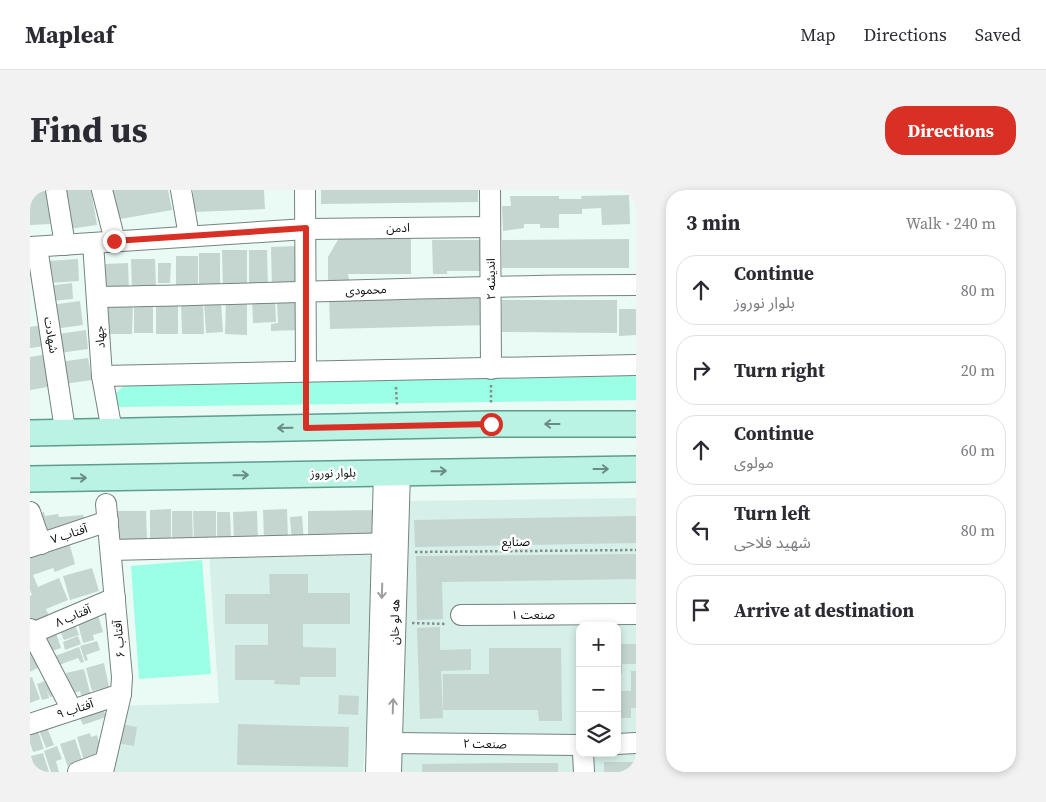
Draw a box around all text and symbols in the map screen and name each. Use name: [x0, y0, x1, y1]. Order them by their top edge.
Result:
text: Mapleaf: [25, 18, 115, 51]
text: Map: [800, 22, 836, 47]
text: Directions: [864, 22, 947, 47]
text: Saved: [975, 22, 1021, 47]
text: Find us: [30, 106, 148, 154]
button: Directions: [885, 106, 1016, 155]
text: 3 min: [686, 208, 741, 237]
text: Walk · 240 m: [906, 212, 996, 234]
street label: ادمن: [386, 220, 410, 236]
route end: [103, 230, 126, 253]
street label: اندیشه ۲: [483, 258, 499, 300]
text: Continue: [734, 260, 814, 286]
icon: ahead: [687, 276, 715, 304]
text: 80 m: [961, 279, 995, 301]
street label: محمودی: [345, 281, 387, 299]
text: بلوار نوروز: [734, 291, 795, 313]
street label: شهادت: [40, 316, 62, 354]
street label: جهاد: [91, 325, 109, 349]
icon: right: [687, 356, 715, 384]
text: Turn right: [734, 357, 825, 383]
text: 20 m: [961, 359, 995, 381]
route start: [480, 413, 503, 436]
one-way arrow: [545, 419, 561, 429]
text: Continue: [734, 420, 814, 446]
one-way arrow: [277, 423, 294, 433]
icon: ahead: [687, 436, 715, 464]
text: 60 m: [961, 439, 995, 461]
text: مولوی: [734, 451, 774, 473]
street label: بلوار نوروز: [309, 465, 356, 481]
one-way arrow: [593, 465, 609, 474]
one-way arrow: [430, 466, 446, 476]
one-way arrow: [232, 470, 249, 480]
one-way arrow: [70, 473, 86, 483]
text: Turn left: [734, 500, 810, 526]
icon: left: [687, 516, 715, 544]
text: 80 m: [961, 519, 995, 541]
street label: آفتاب ۷: [49, 520, 90, 547]
text: شهید فلاحی: [734, 531, 811, 553]
street label: صنایع: [502, 534, 530, 551]
one-way arrow: [377, 583, 386, 599]
icon: arrive: [687, 596, 715, 624]
text: Arrive at destination: [734, 597, 914, 623]
street label: هه لو خان: [387, 599, 403, 645]
street label: آفتاب ۸: [52, 601, 94, 631]
street label: صنعت ۱: [511, 607, 555, 623]
street label: آفتاب ۶: [109, 619, 129, 659]
map controls: [576, 622, 621, 757]
button: +: [576, 622, 621, 667]
button: −: [576, 667, 621, 712]
street label: آفتاب ۹: [55, 695, 96, 722]
one-way arrow: [388, 698, 397, 714]
button: layers: [576, 712, 621, 757]
street label: صنعت ۲: [463, 736, 507, 752]

